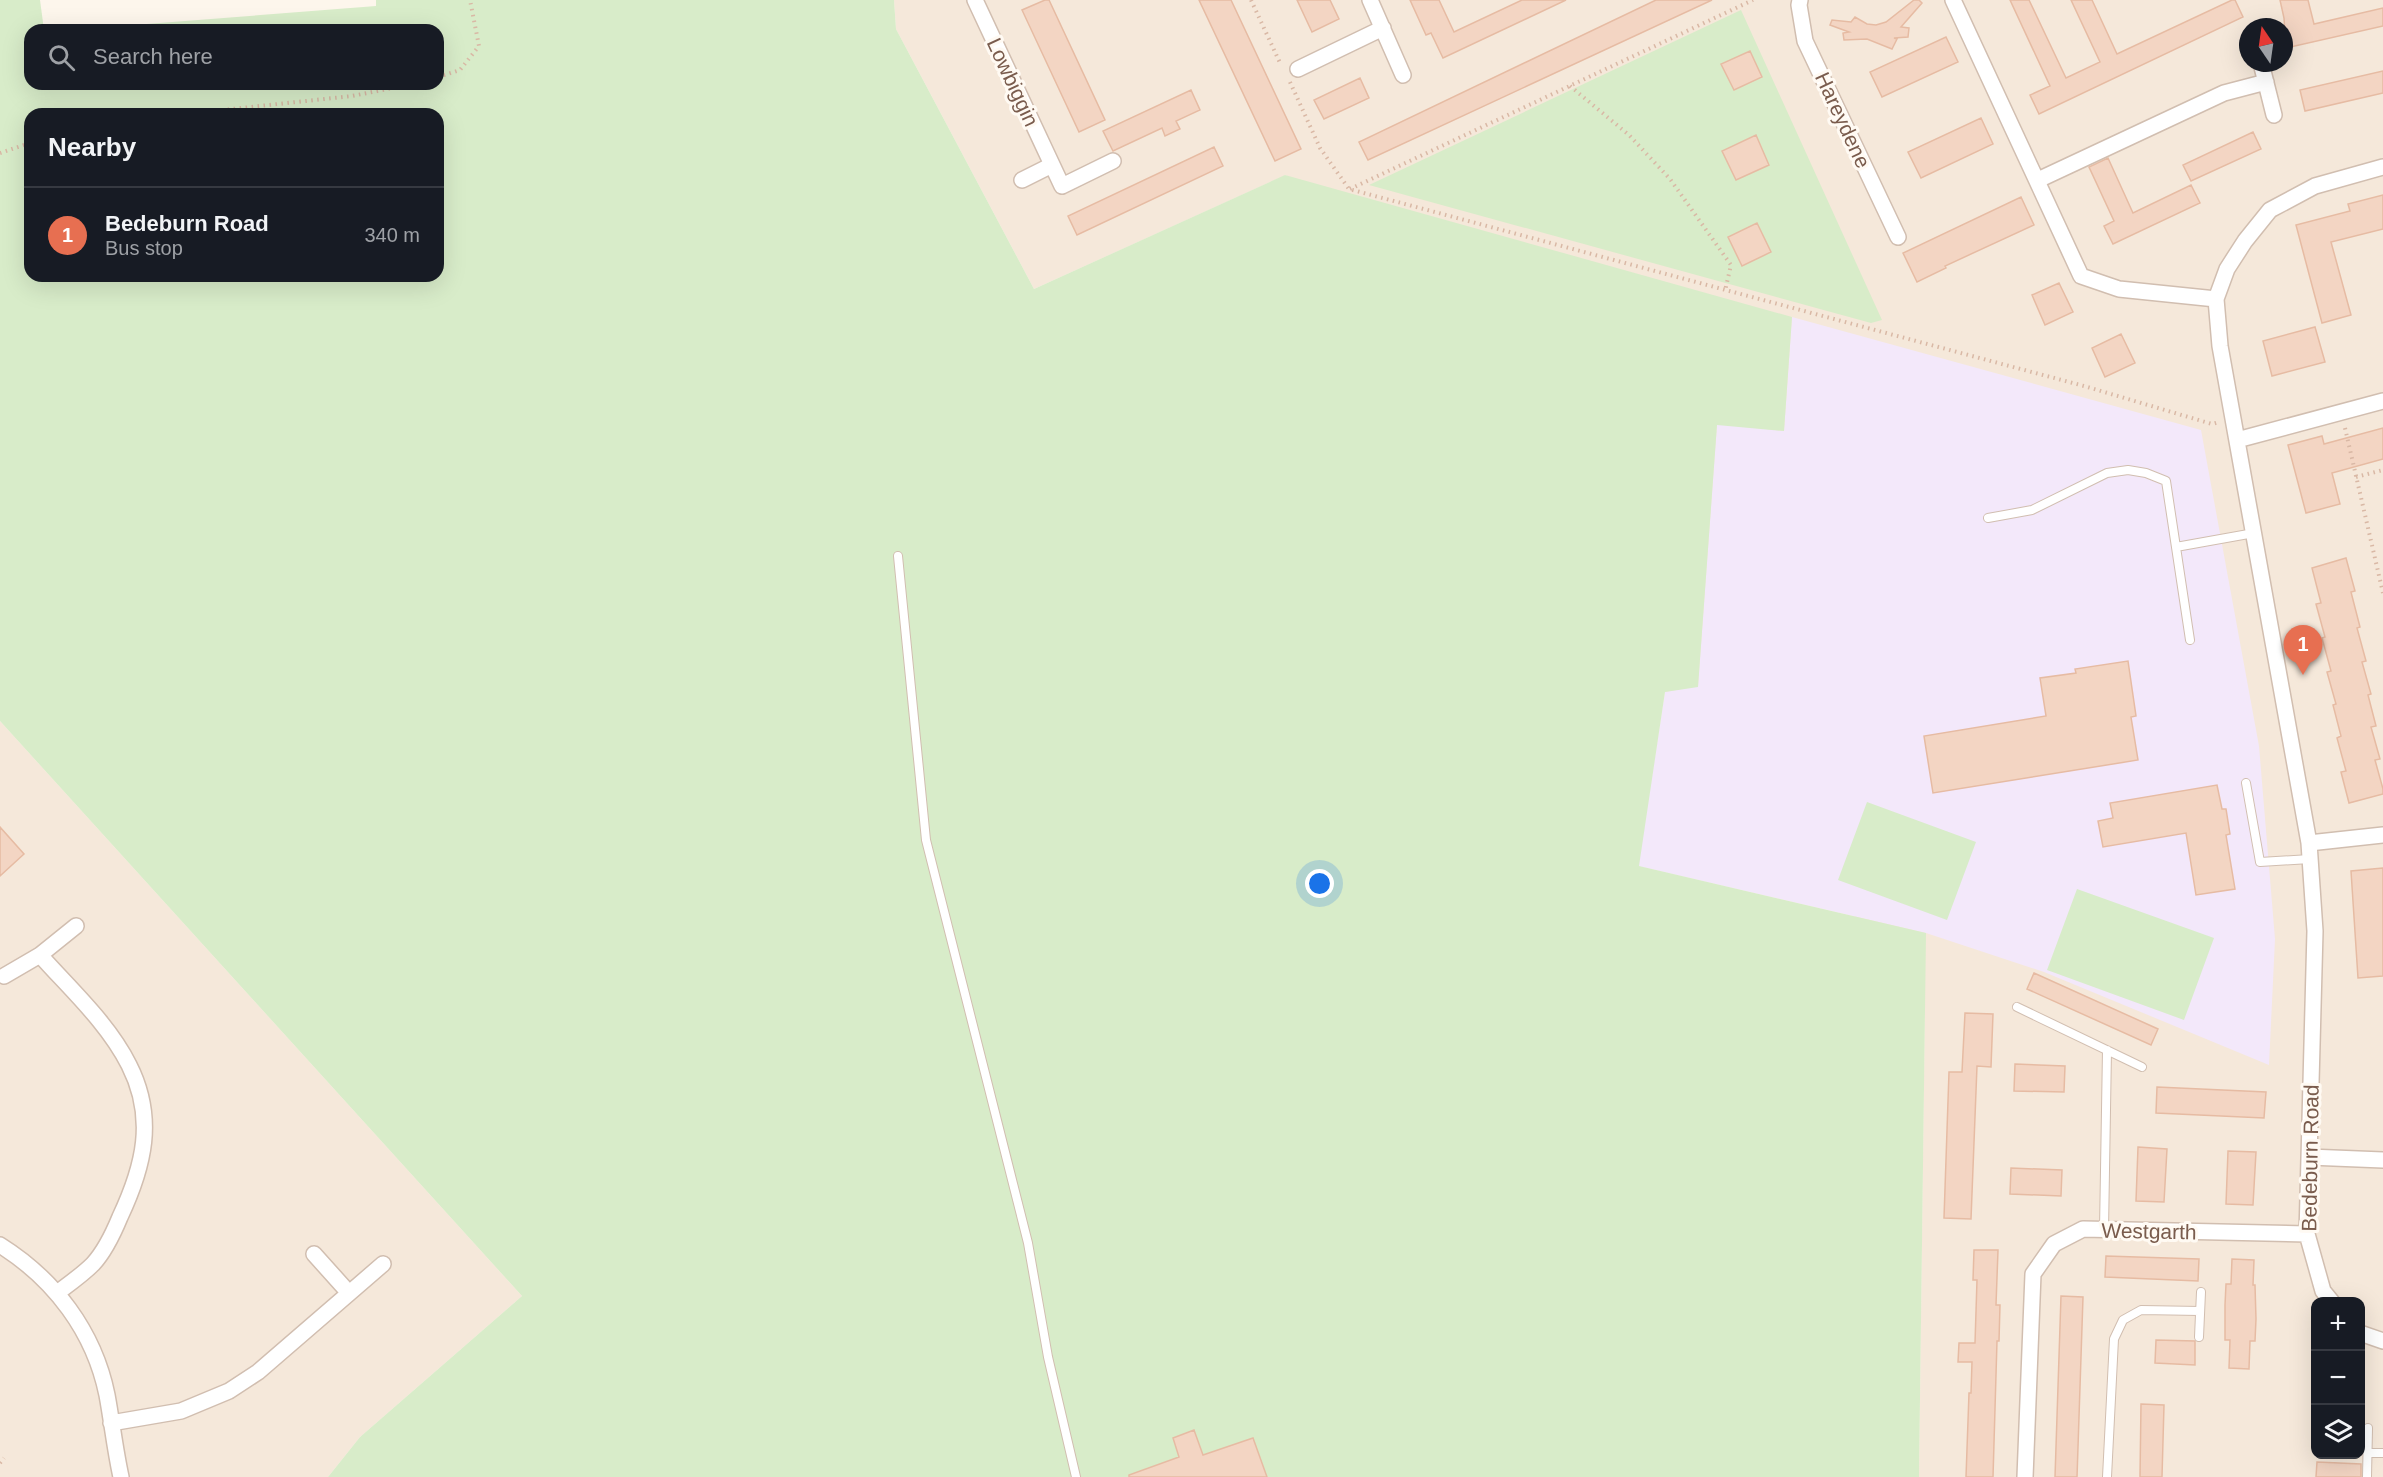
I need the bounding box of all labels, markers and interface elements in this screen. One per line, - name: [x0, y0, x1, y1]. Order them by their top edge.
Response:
- north arrow: [2239, 18, 2293, 72]
- search box: [24, 24, 444, 90]
- street label: Lowbiggin: [983, 34, 1043, 130]
- icon: search: [45, 41, 78, 74]
- text: Search here: [93, 44, 213, 69]
- street label: Hareydene: [1811, 69, 1875, 171]
- text: Nearby: [48, 132, 136, 162]
- text: Bedeburn Road: [105, 211, 269, 236]
- text: 1: [62, 224, 73, 246]
- text: 340 m: [364, 224, 420, 246]
- text: Bus stop: [105, 237, 183, 259]
- pin: 1: [2284, 626, 2322, 675]
- your location: [1305, 869, 1334, 898]
- street label: Bedeburn Road: [2297, 1084, 2323, 1232]
- street label: Westgarth: [2101, 1219, 2197, 1243]
- map controls: [2311, 1297, 2365, 1459]
- button: +: [2311, 1297, 2365, 1351]
- button: −: [2311, 1351, 2365, 1405]
- button: layers: [2311, 1405, 2365, 1459]

